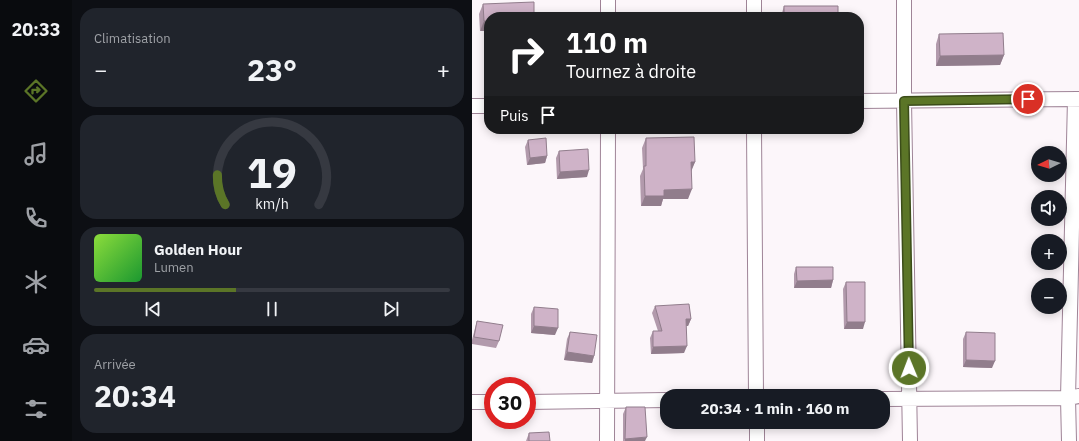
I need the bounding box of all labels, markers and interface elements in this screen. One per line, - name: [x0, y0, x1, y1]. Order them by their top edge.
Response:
- text: 20:33: [11, 18, 61, 41]
- text: 110 m: [566, 24, 648, 61]
- icon: right: [500, 28, 552, 80]
- text: Climatisation: [94, 30, 171, 47]
- text: 23°: [247, 50, 297, 89]
- text: −: [94, 55, 107, 84]
- text: +: [437, 55, 450, 84]
- text: Tournez à droite: [566, 60, 696, 83]
- icon: directions: [22, 77, 50, 105]
- pin: [1011, 82, 1045, 116]
- icon: arrive: [1017, 88, 1039, 110]
- icon: arrive: [537, 104, 559, 126]
- text: Puis: [500, 106, 529, 125]
- icon: music: [22, 140, 50, 168]
- text: 19: [247, 145, 297, 199]
- north arrow: [1031, 146, 1067, 182]
- map controls: [1031, 146, 1067, 314]
- button: sound: [1031, 190, 1067, 226]
- text: km/h: [255, 194, 289, 213]
- icon: phone: [22, 204, 50, 232]
- button: +: [1031, 234, 1067, 270]
- text: Golden Hour: [154, 240, 242, 259]
- text: Lumen: [154, 259, 194, 276]
- icon: climate: [22, 268, 50, 296]
- button: −: [1031, 278, 1067, 314]
- icon: previous: [142, 298, 164, 320]
- icon: pause: [261, 298, 283, 320]
- icon: next: [380, 298, 402, 320]
- icon: car: [22, 331, 50, 359]
- position arrow: [888, 347, 930, 389]
- text: Arrivée: [94, 356, 136, 373]
- text: 20:34: [94, 376, 176, 415]
- speed limit sign: 30: [484, 377, 536, 429]
- icon: filters: [22, 395, 50, 423]
- text: 20:34 · 1 min · 160 m: [701, 399, 849, 418]

